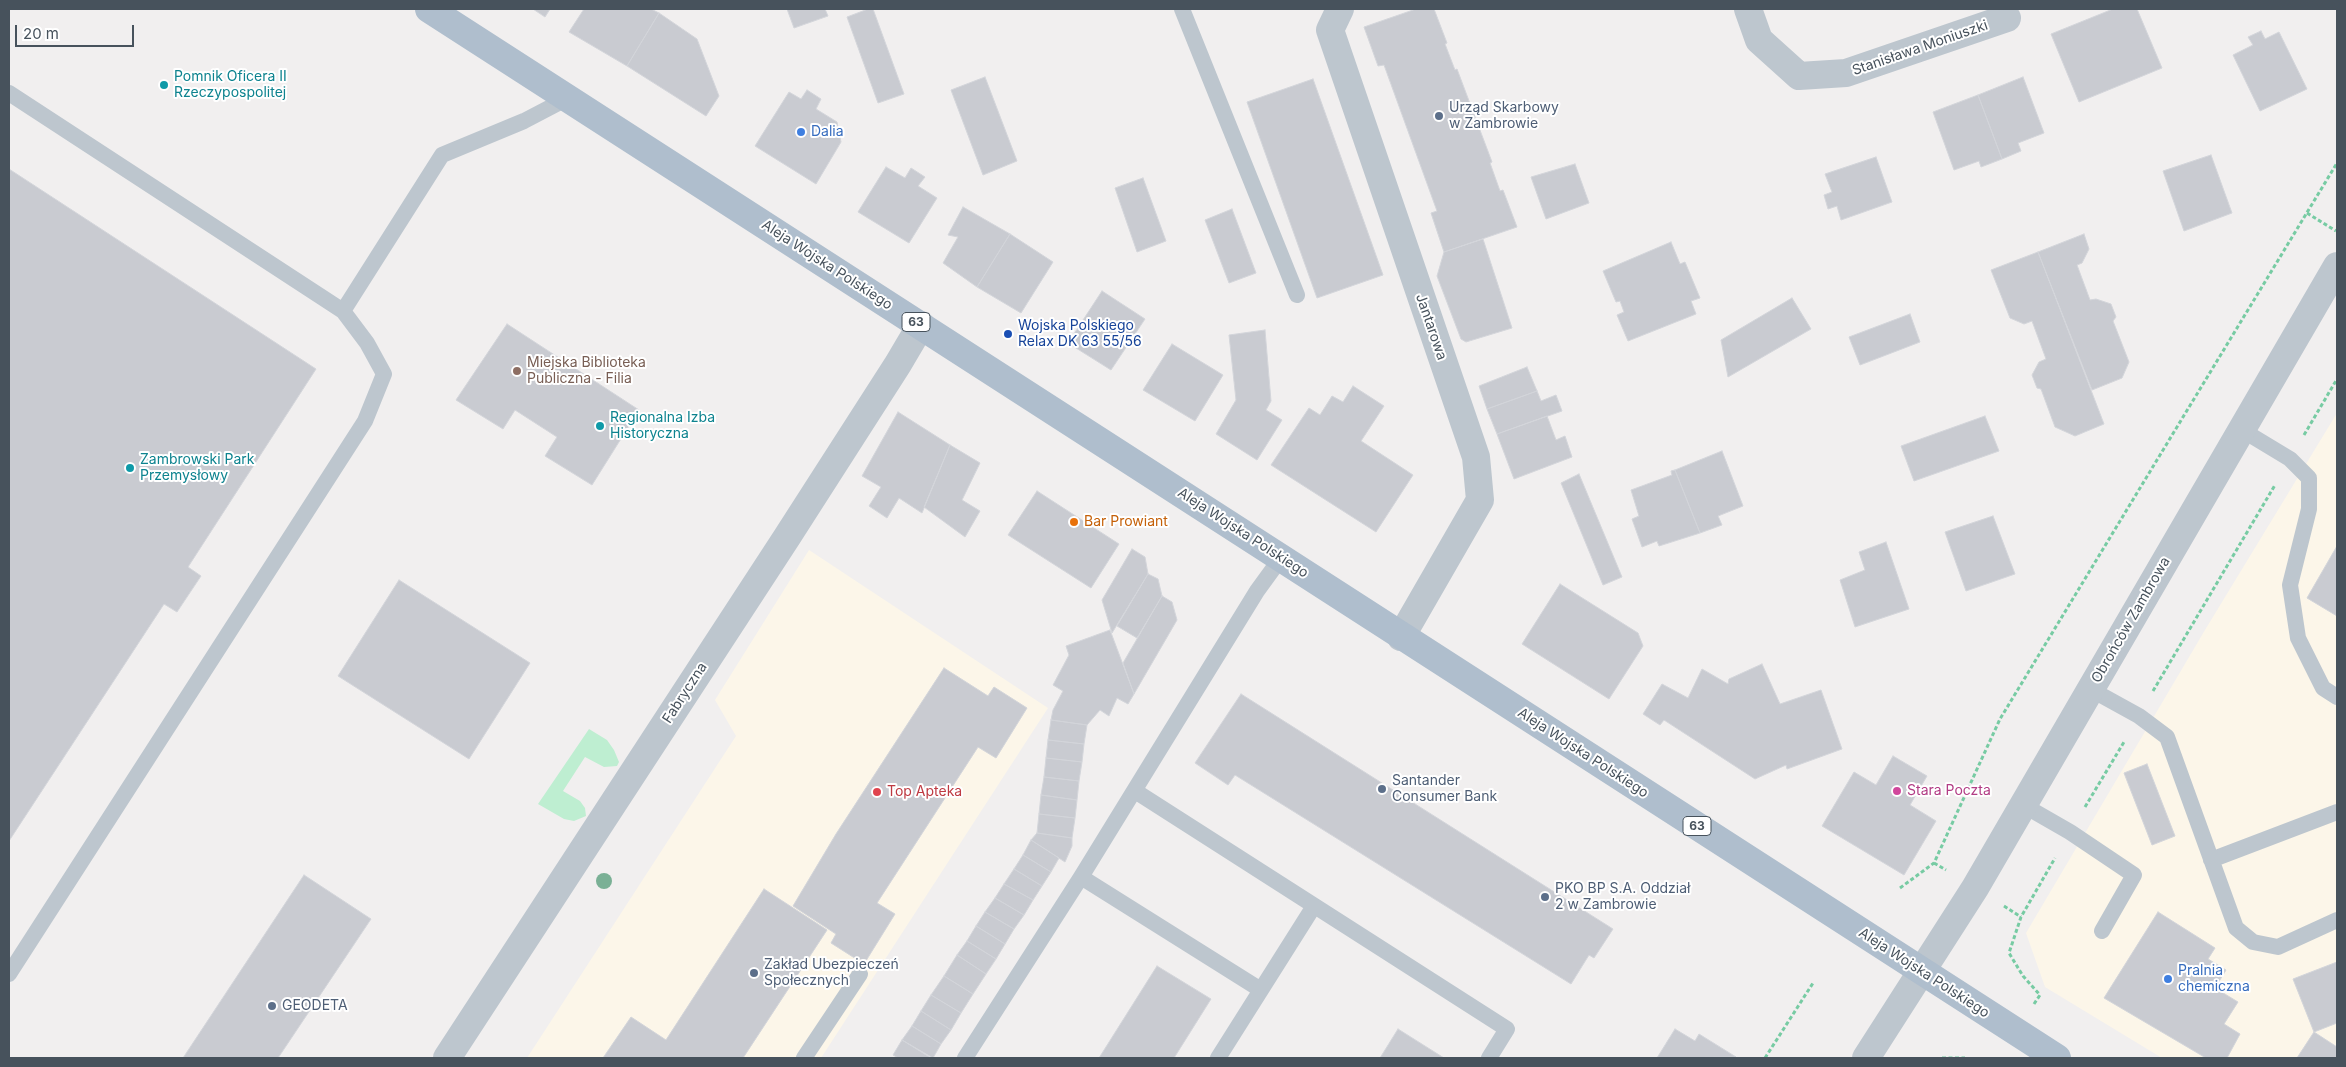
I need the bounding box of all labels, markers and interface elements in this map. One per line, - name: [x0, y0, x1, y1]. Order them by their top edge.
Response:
- scale bar: [18, 15, 136, 47]
- street label: Stanisława Moniuszki: [1850, 17, 1990, 79]
- text: 20 m: [23, 24, 59, 43]
- place label: Pomnik Oficera II Rzeczypospolitej: [174, 69, 287, 102]
- marker: Pomnik Oficera II Rzeczypospolitej: [158, 79, 170, 91]
- place label: Urząd Skarbowy w Zambrowie: [1449, 100, 1559, 132]
- marker: Urząd Skarbowy w Zambrowie: [1433, 110, 1445, 122]
- place label: Dalia: [811, 124, 844, 140]
- marker: Dalia: [795, 126, 807, 138]
- street label: Aleja Wojska Polskiego: [759, 216, 895, 314]
- street label: Jantarowa: [1412, 292, 1450, 362]
- road number: 63: [902, 313, 930, 332]
- place label: Wojska Polskiego Relax DK 63 55/56: [1018, 318, 1142, 351]
- marker: Wojska Polskiego Relax DK 63 55/56: [1002, 328, 1014, 340]
- place label: Miejska Biblioteka Publiczna - Filia: [527, 355, 646, 388]
- marker: Miejska Biblioteka Publiczna - Filia: [511, 365, 523, 377]
- place label: Regionalna Izba Historyczna: [610, 410, 715, 442]
- marker: Regionalna Izba Historyczna: [594, 420, 606, 432]
- place label: Zambrowski Park Przemysłowy: [140, 452, 255, 484]
- marker: Zambrowski Park Przemysłowy: [124, 462, 136, 474]
- street label: Aleja Wojska Polskiego: [1175, 484, 1311, 582]
- place label: Bar Prowiant: [1084, 514, 1168, 530]
- marker: Bar Prowiant: [1068, 516, 1080, 528]
- street label: Obrońców Zambrowa: [2088, 554, 2174, 686]
- street label: Fabryczna: [659, 659, 711, 727]
- street label: Aleja Wojska Polskiego: [1515, 704, 1651, 802]
- place label: Santander Consumer Bank: [1392, 773, 1497, 806]
- marker: Santander Consumer Bank: [1376, 783, 1388, 795]
- place label: Stara Poczta: [1907, 783, 1991, 799]
- place label: Top Apteka: [887, 784, 962, 800]
- marker: Stara Poczta: [1891, 785, 1903, 797]
- marker: Top Apteka: [871, 786, 883, 798]
- road number: 63: [1683, 816, 1711, 836]
- place label: PKO BP S.A. Oddział 2 w Zambrowie: [1555, 881, 1690, 914]
- marker: PKO BP S.A. Oddział 2 w Zambrowie: [1539, 891, 1551, 903]
- street label: Aleja Wojska Polskiego: [1856, 924, 1992, 1022]
- place label: Zakład Ubezpieczeń Społecznych: [764, 957, 899, 990]
- place label: Pralnia chemiczna: [2178, 963, 2250, 996]
- marker: Zakład Ubezpieczeń Społecznych: [748, 967, 760, 979]
- marker: Pralnia chemiczna: [2162, 973, 2174, 985]
- place label: GEODETA: [282, 998, 348, 1014]
- marker: GEODETA: [266, 1000, 278, 1012]

